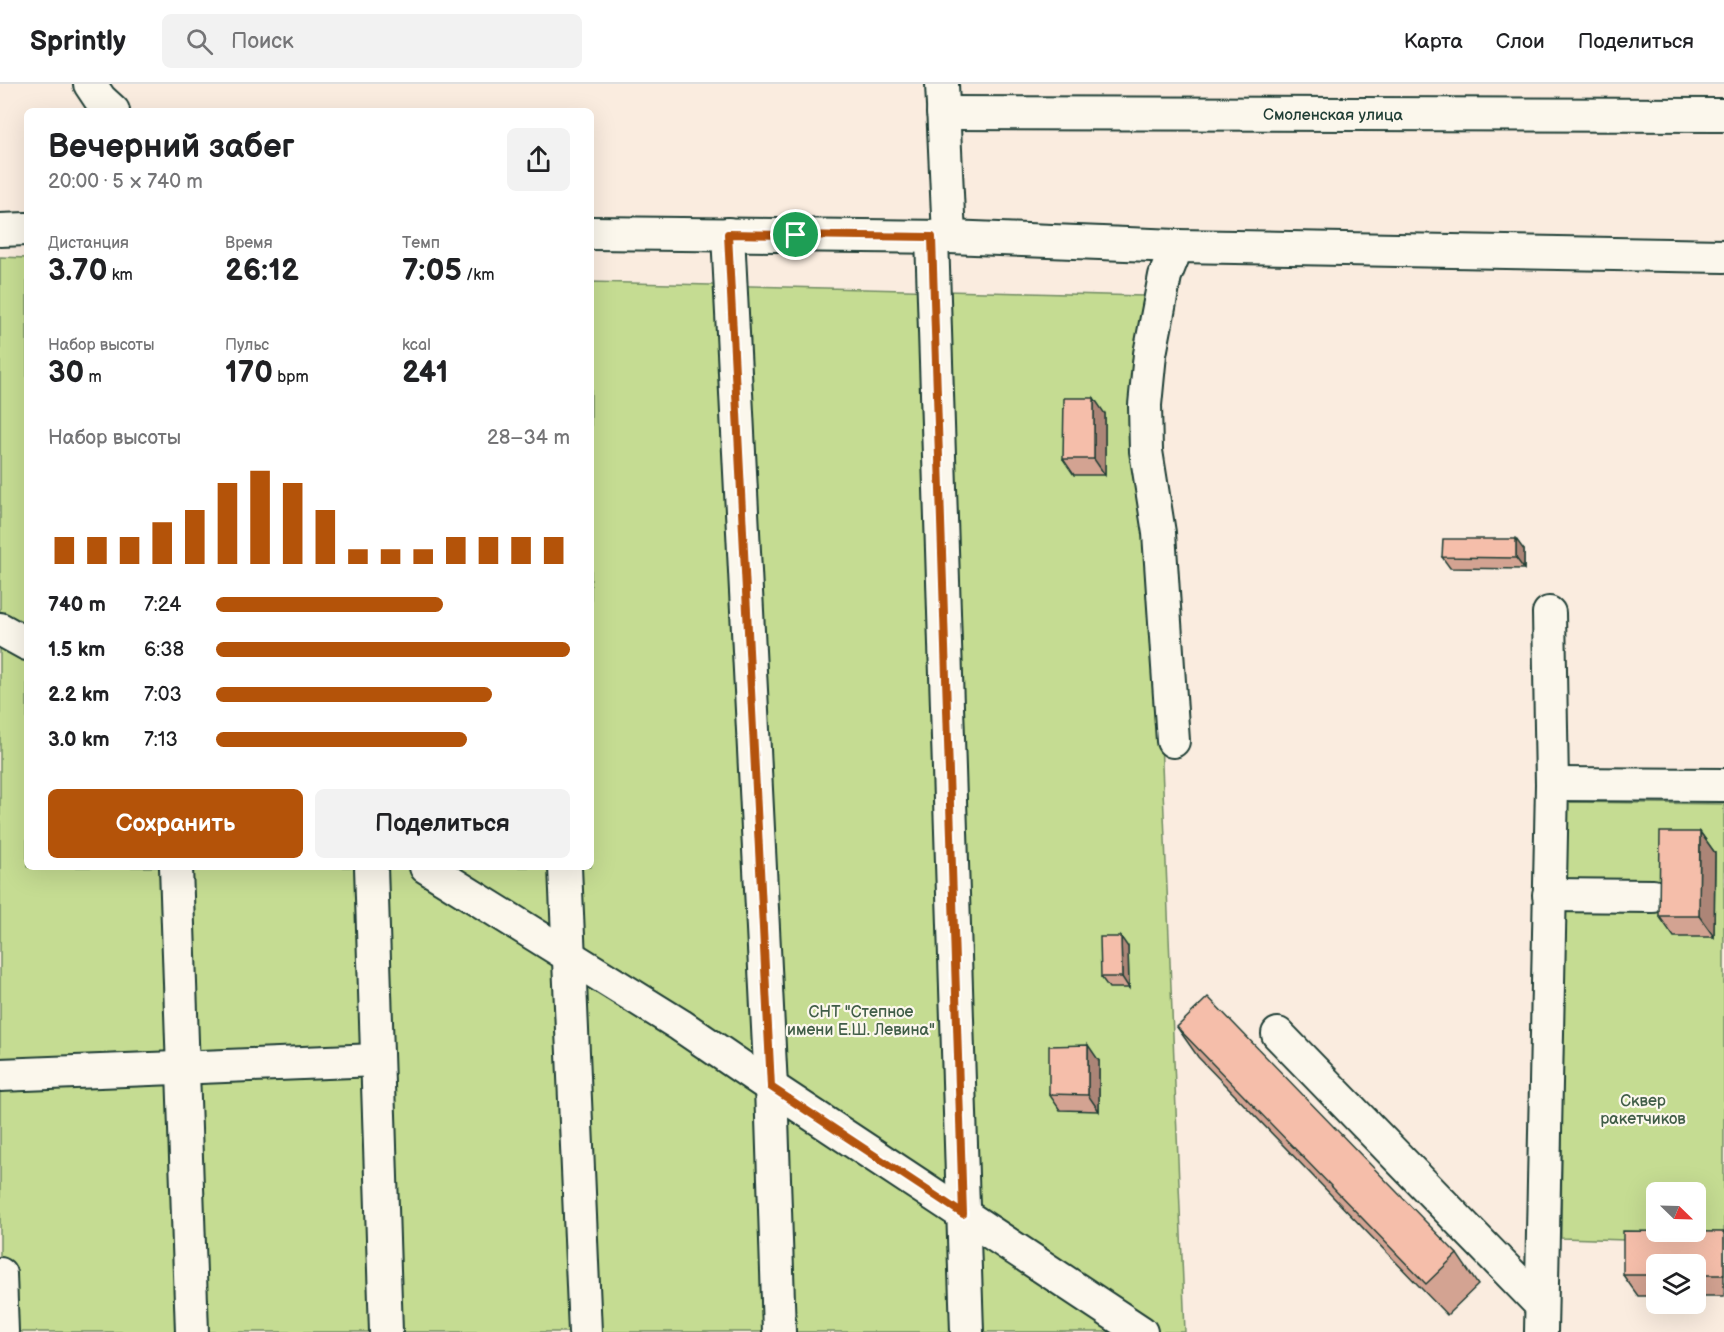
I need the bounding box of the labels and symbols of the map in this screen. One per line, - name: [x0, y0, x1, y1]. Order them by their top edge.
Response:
- street label: Смоленская улица: [1263, 106, 1403, 125]
- pin: [770, 209, 821, 260]
- park label: СНТ "Степное имени Е.Ш. Левина": [787, 1003, 935, 1040]
- park label: Сквер ракетчиков: [1600, 1092, 1686, 1129]
- north arrow: [1646, 1182, 1706, 1242]

